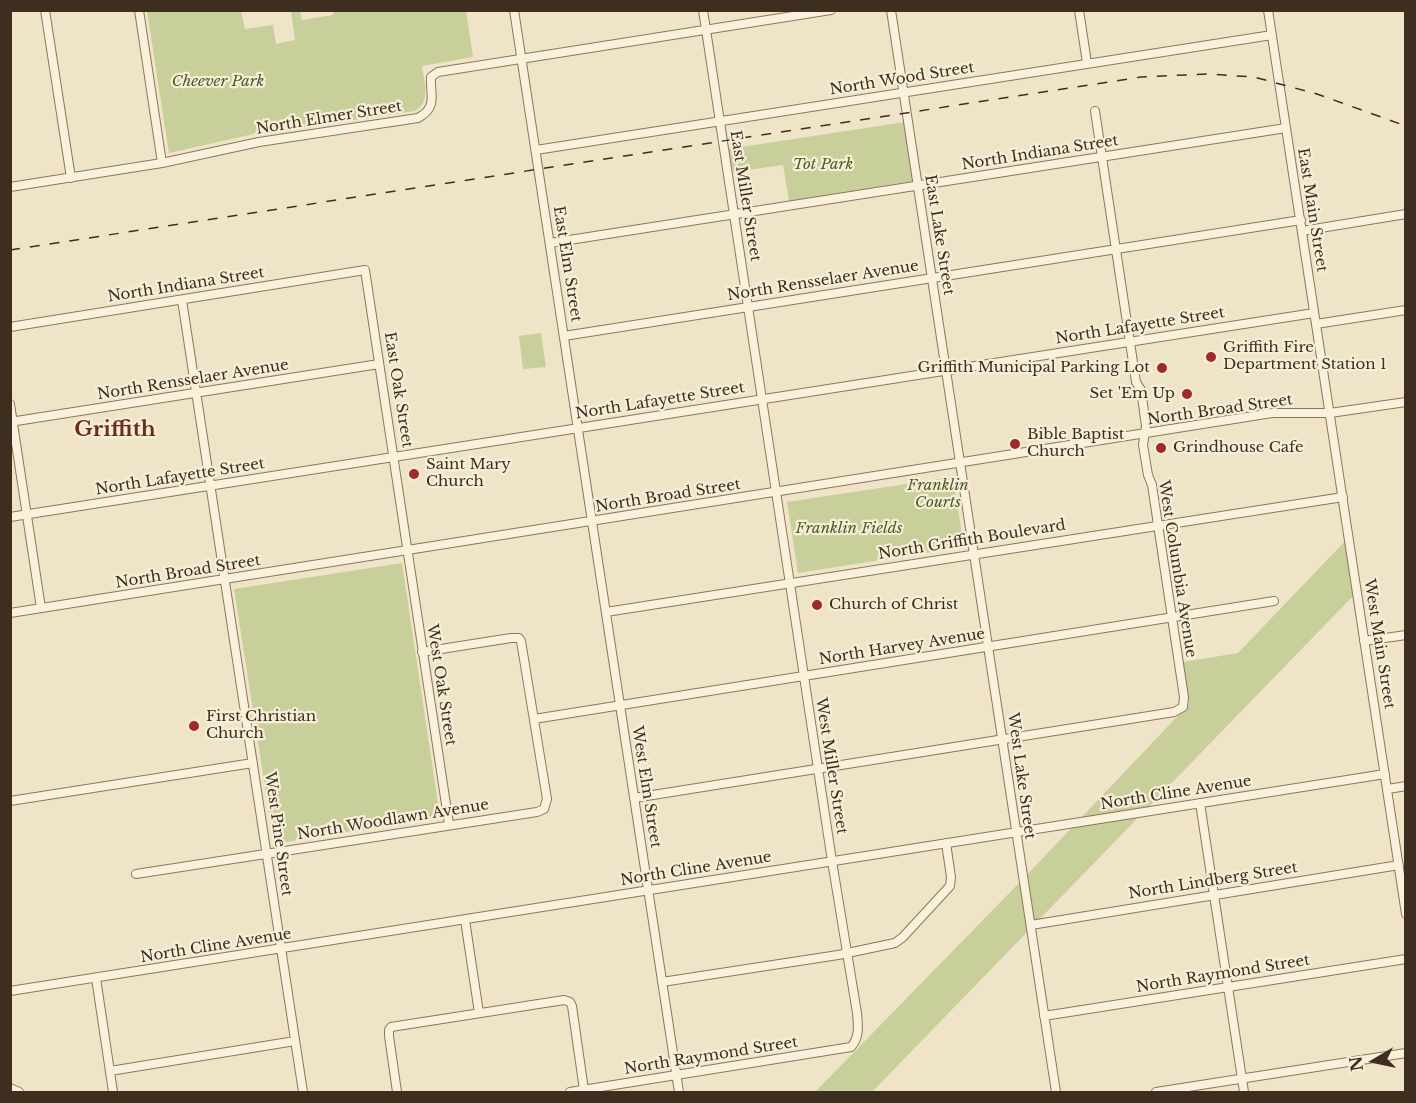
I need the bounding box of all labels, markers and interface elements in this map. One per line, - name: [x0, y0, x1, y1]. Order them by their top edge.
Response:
- street label: North Wood Street: [829, 59, 975, 99]
- park label: Cheever Park: [172, 73, 264, 91]
- street label: North Elmer Street: [255, 98, 403, 138]
- street label: East Miller Street: [726, 129, 764, 263]
- street label: North Indiana Street: [960, 132, 1120, 174]
- street label: East Main Street: [1293, 147, 1331, 273]
- park label: Tot Park: [793, 156, 853, 174]
- street label: East Lake Street: [921, 173, 957, 297]
- street label: East Elm Street: [549, 205, 585, 323]
- street label: North Rensselaer Avenue: [726, 257, 920, 305]
- street label: North Indiana Street: [106, 264, 266, 306]
- street label: North Lafayette Street: [1054, 304, 1226, 348]
- street label: East Oak Street: [380, 331, 416, 449]
- place label: Griffith Fire Department Station 1: [1223, 339, 1387, 374]
- marker: Griffith Fire Department Station 1: [1204, 350, 1218, 364]
- street label: North Rensselaer Avenue: [96, 356, 290, 404]
- place label: Griffith Municipal Parking Lot: [917, 359, 1150, 377]
- marker: Griffith Municipal Parking Lot: [1155, 361, 1169, 375]
- street label: North Lafayette Street: [574, 379, 746, 423]
- place label: Set 'Em Up: [1090, 385, 1175, 403]
- marker: Set 'Em Up: [1180, 387, 1194, 401]
- street label: North Broad Street: [1146, 391, 1294, 429]
- district label: Griffith: [74, 417, 156, 443]
- place label: Bible Baptist Church: [1027, 426, 1124, 461]
- marker: Bible Baptist Church: [1008, 437, 1022, 451]
- place label: Grindhouse Cafe: [1173, 439, 1304, 457]
- marker: Grindhouse Cafe: [1154, 441, 1168, 455]
- street label: North Lafayette Street: [94, 455, 266, 499]
- place label: Saint Mary Church: [426, 456, 511, 491]
- marker: Saint Mary Church: [407, 467, 421, 481]
- street label: North Broad Street: [594, 476, 742, 516]
- park label: Franklin Courts: [907, 477, 969, 512]
- street label: West Columbia Avenue: [1154, 479, 1200, 659]
- street label: North Griffith Boulevard: [877, 516, 1067, 564]
- park label: Franklin Fields: [796, 520, 902, 538]
- street label: North Broad Street: [114, 552, 262, 592]
- street label: West Main Street: [1360, 578, 1398, 710]
- place label: Church of Christ: [829, 596, 958, 614]
- marker: Church of Christ: [810, 598, 824, 612]
- street label: West Oak Street: [422, 623, 460, 747]
- street label: North Harvey Avenue: [818, 625, 986, 669]
- street label: West Miller Street: [811, 696, 851, 836]
- place label: First Christian Church: [206, 708, 316, 743]
- street label: West Lake Street: [1003, 711, 1039, 841]
- marker: First Christian Church: [187, 719, 201, 733]
- street label: West Elm Street: [627, 725, 665, 849]
- street label: West Pine Street: [260, 771, 296, 897]
- street label: North Cline Avenue: [1099, 772, 1253, 814]
- street label: North Woodlawn Avenue: [296, 796, 490, 844]
- street label: North Cline Avenue: [619, 848, 773, 890]
- street label: North Lindberg Street: [1127, 859, 1299, 903]
- street label: North Cline Avenue: [139, 925, 293, 967]
- street label: North Raymond Street: [1135, 951, 1311, 997]
- north arrow: [1344, 1031, 1404, 1091]
- street label: North Raymond Street: [623, 1033, 799, 1079]
- text: N: [1345, 1055, 1367, 1073]

